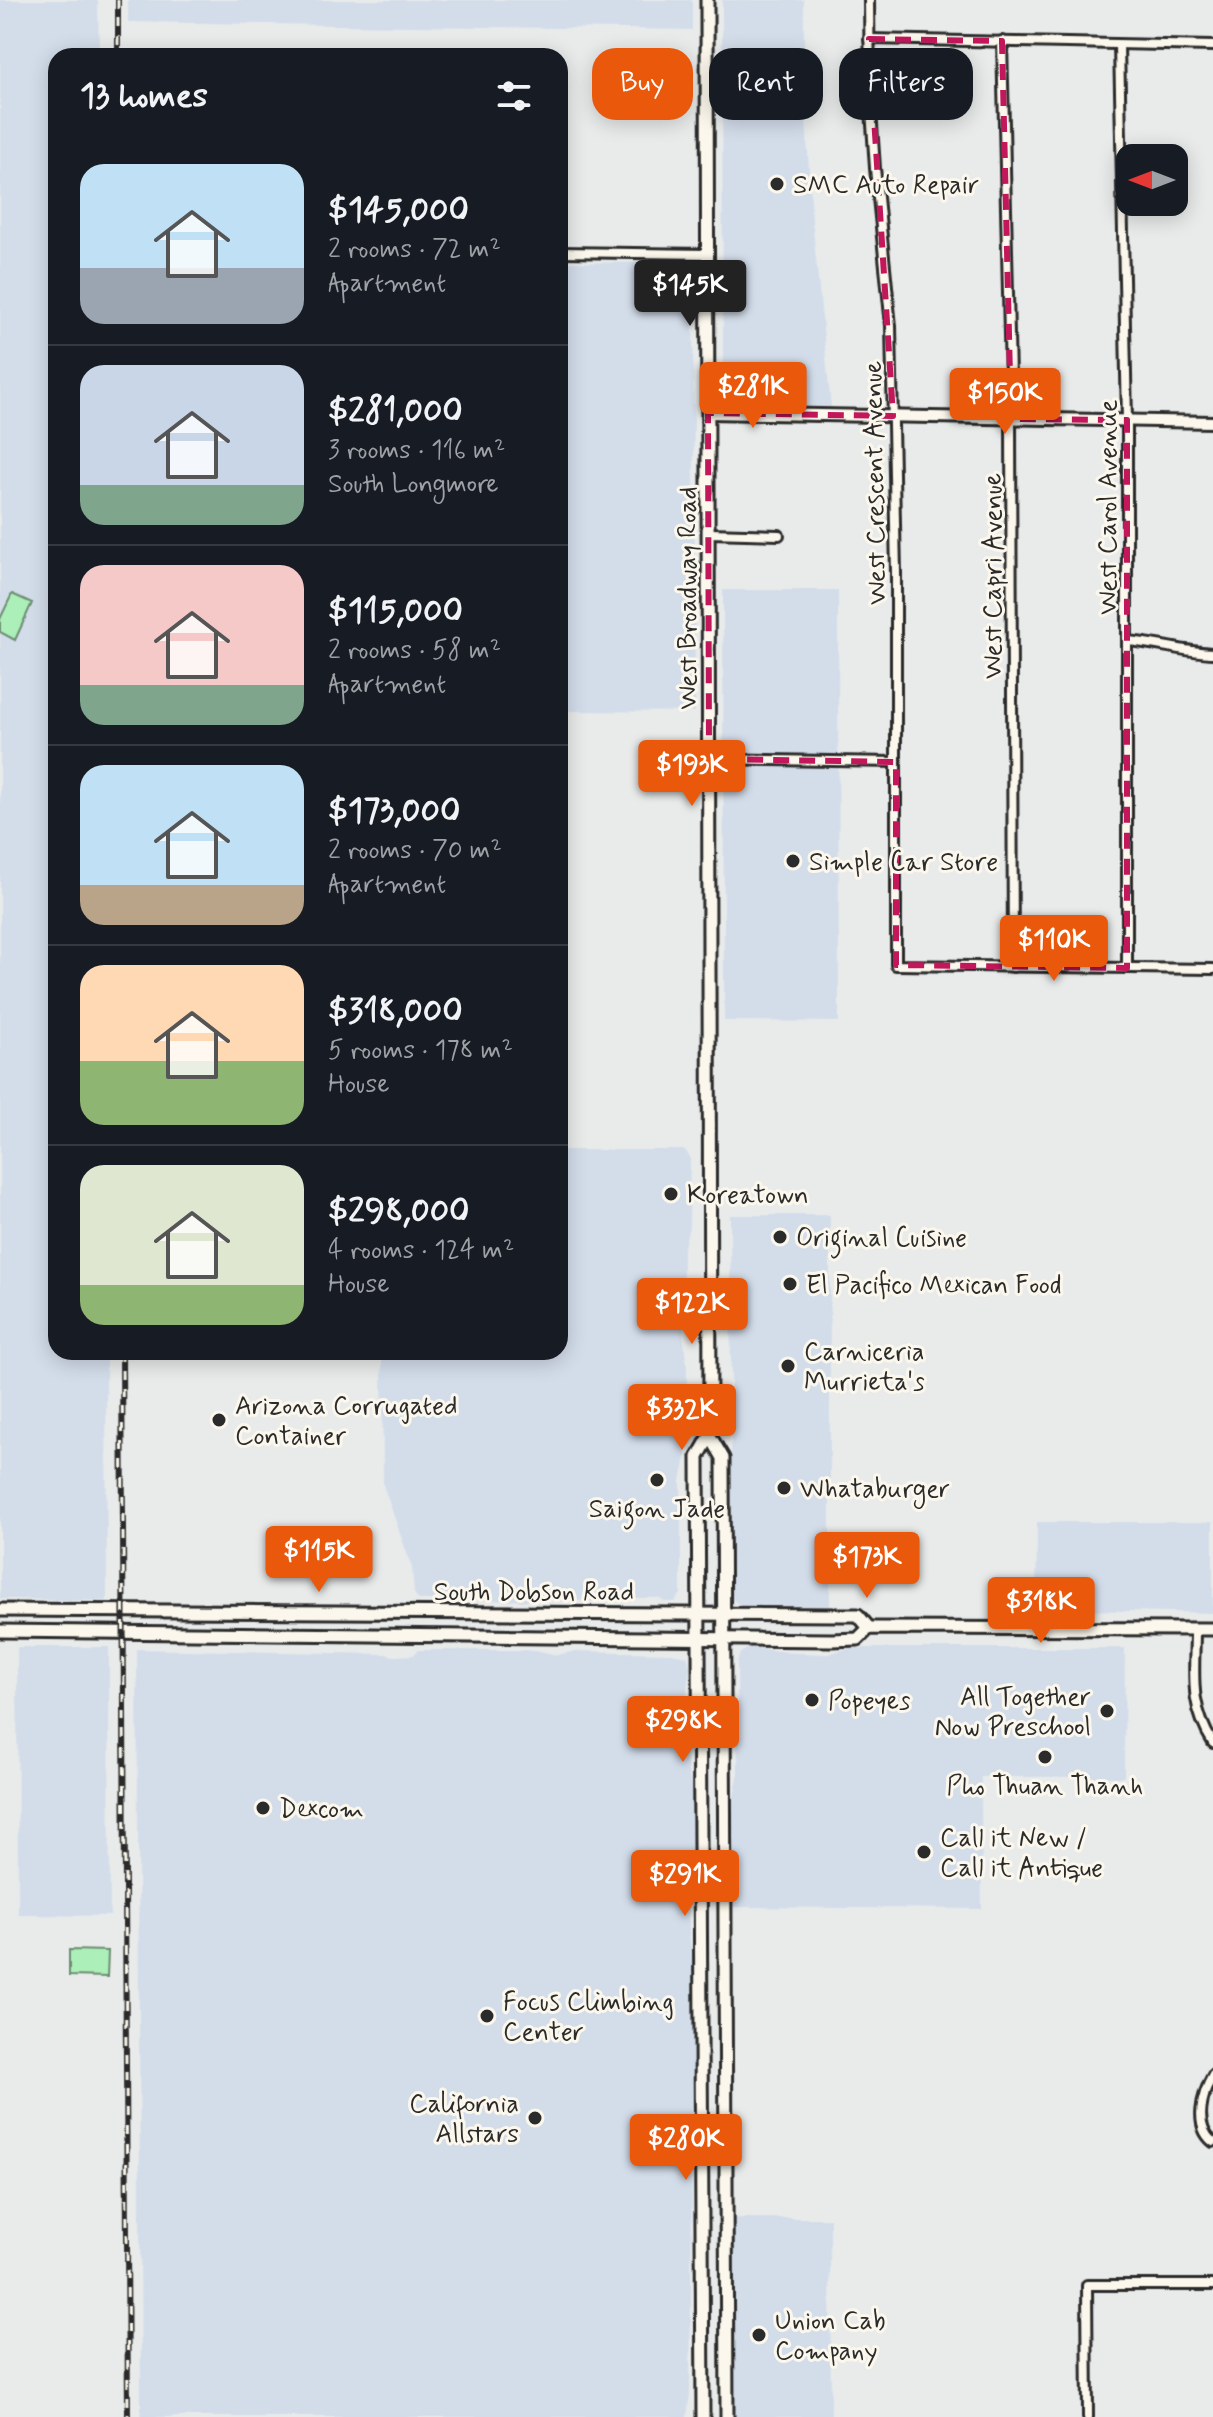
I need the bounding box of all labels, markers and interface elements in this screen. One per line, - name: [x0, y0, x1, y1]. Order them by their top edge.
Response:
- chip: Buy: [592, 48, 693, 120]
- chip: Rent: [709, 48, 823, 120]
- chip: Filters: [839, 48, 973, 120]
- text: 13 homes: [80, 74, 208, 119]
- icon: filters: [492, 74, 536, 118]
- north arrow: [1116, 144, 1188, 216]
- map controls: [1116, 144, 1188, 216]
- place label: SMC Auto Repair: [793, 169, 979, 203]
- marker: SMC Auto Repair: [768, 175, 786, 193]
- text: $145,000: [328, 188, 469, 233]
- icon: home: [144, 196, 240, 292]
- text: 2 rooms · 72 m²: [328, 233, 501, 267]
- pin: $145K: [634, 260, 746, 328]
- text: Apartment: [328, 267, 446, 301]
- text: $145K: [652, 269, 728, 303]
- street label: West Crescent Avenue: [857, 361, 895, 605]
- pin: $281K: [697, 362, 809, 430]
- pin: $150K: [949, 368, 1061, 436]
- text: $281K: [718, 371, 788, 405]
- text: $150K: [968, 377, 1042, 411]
- text: $281,000: [328, 389, 463, 434]
- icon: home: [144, 397, 240, 493]
- street label: West Carol Avenue: [1092, 399, 1126, 615]
- text: 3 rooms · 116 m²: [328, 434, 505, 468]
- text: South Longmore: [328, 468, 499, 502]
- street label: West Capri Avenue: [977, 473, 1011, 679]
- street label: West Broadway Road: [672, 486, 706, 710]
- text: $115,000: [328, 589, 463, 634]
- icon: home: [144, 597, 240, 693]
- text: 2 rooms · 58 m²: [328, 634, 501, 668]
- text: Apartment: [328, 668, 446, 702]
- pin: $193K: [636, 740, 748, 808]
- text: $193K: [656, 749, 728, 783]
- text: $173,000: [328, 789, 460, 834]
- icon: home: [144, 797, 240, 893]
- text: 2 rooms · 70 m²: [328, 834, 502, 868]
- place label: Simple Car Store: [809, 846, 998, 880]
- marker: Simple Car Store: [784, 852, 802, 870]
- text: Apartment: [328, 868, 446, 902]
- pin: $110K: [998, 915, 1110, 983]
- text: $110K: [1018, 924, 1090, 958]
- text: $318,000: [328, 989, 463, 1034]
- icon: home: [144, 997, 240, 1093]
- text: 5 rooms · 178 m²: [328, 1034, 513, 1068]
- text: House: [328, 1068, 389, 1102]
- place label: Koreatown: [687, 1179, 809, 1213]
- marker: Koreatown: [662, 1185, 680, 1203]
- text: $298,000: [328, 1189, 470, 1234]
- icon: home: [144, 1197, 240, 1293]
- place label: Original Cuisine: [796, 1222, 967, 1259]
- marker: Original Cuisine: [771, 1228, 789, 1246]
- text: 4 rooms · 124 m²: [328, 1234, 514, 1268]
- text: House: [328, 1268, 389, 1302]
- place label: El Pacifico Mexican Food: [806, 1269, 1062, 1303]
- marker: El Pacifico Mexican Food: [781, 1275, 799, 1293]
- pin: $122K: [636, 1278, 748, 1346]
- text: $122K: [655, 1287, 729, 1321]
- place label: Carniceria Murrieta's: [804, 1336, 925, 1400]
- marker: Carniceria Murrieta's: [779, 1357, 797, 1375]
- pin: $332K: [626, 1384, 738, 1452]
- place label: Arizona Corrugated Container: [235, 1390, 457, 1454]
- text: $332K: [646, 1393, 718, 1427]
- marker: Arizona Corrugated Container: [210, 1411, 228, 1429]
- marker: Saigon Jade: [648, 1471, 666, 1489]
- place label: Whataburger: [800, 1473, 950, 1509]
- marker: Whataburger: [775, 1479, 793, 1497]
- place label: Saigon Jade: [589, 1493, 725, 1530]
- pin: $115K: [263, 1526, 375, 1594]
- pin: $173K: [811, 1532, 923, 1600]
- text: $115K: [284, 1535, 354, 1569]
- text: $173K: [833, 1541, 901, 1575]
- street label: South Dobson Road: [434, 1576, 634, 1610]
- pin: $318K: [985, 1577, 1097, 1645]
- text: $318K: [1006, 1586, 1076, 1620]
- place label: All Together Now Preschool: [935, 1681, 1091, 1745]
- place label: Popeyes: [828, 1685, 910, 1719]
- marker: Popeyes: [803, 1691, 821, 1709]
- pin: $298K: [627, 1696, 739, 1764]
- marker: All Together Now Preschool: [1098, 1702, 1116, 1720]
- text: $298K: [645, 1705, 721, 1739]
- marker: Pho Thuan Thanh: [1036, 1748, 1054, 1766]
- place label: Pho Thuan Thanh: [947, 1770, 1143, 1804]
- place label: Dexcom: [279, 1793, 364, 1827]
- marker: Dexcom: [254, 1799, 272, 1817]
- place label: Call it New / Call it Antique: [940, 1822, 1103, 1886]
- marker: Call it New / Call it Antique: [915, 1843, 933, 1861]
- pin: $291K: [629, 1850, 741, 1918]
- text: $291K: [649, 1859, 721, 1893]
- place label: Focus Climbing Center: [503, 1986, 674, 2050]
- marker: Focus Climbing Center: [478, 2007, 496, 2025]
- place label: California Allstars: [409, 2088, 519, 2152]
- marker: California Allstars: [526, 2109, 544, 2127]
- pin: $280K: [630, 2114, 742, 2182]
- text: $280K: [648, 2123, 724, 2157]
- place label: Union Cab Company: [775, 2305, 886, 2369]
- marker: Union Cab Company: [750, 2326, 768, 2344]

